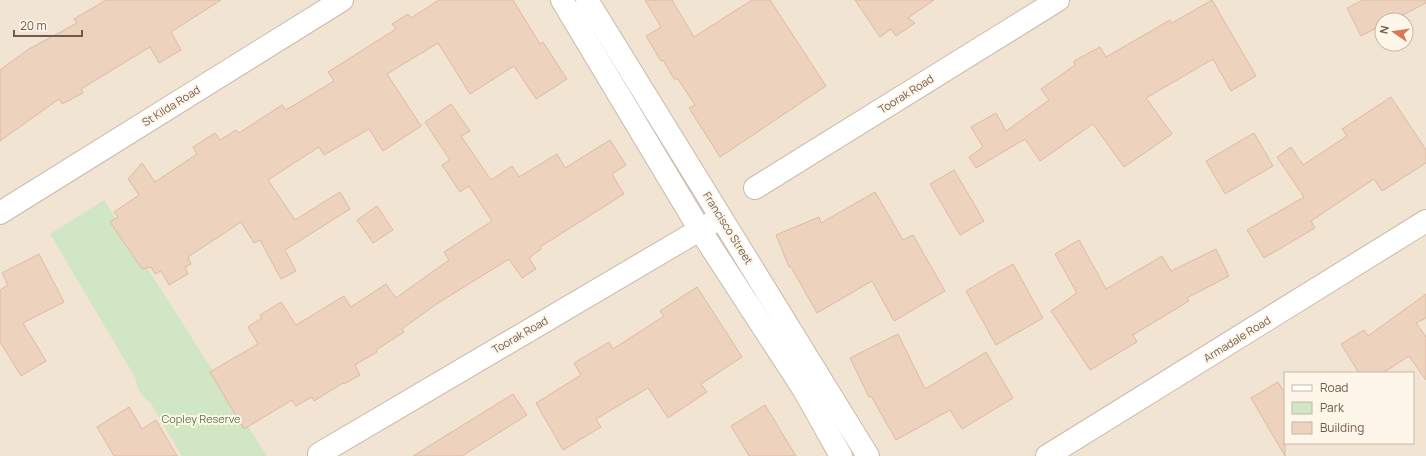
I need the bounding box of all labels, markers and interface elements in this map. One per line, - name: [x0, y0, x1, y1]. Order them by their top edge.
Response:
- scale bar: [14, 12, 82, 38]
- north arrow: [1374, 12, 1414, 52]
- text: 20 m: [20, 17, 47, 34]
- text: N: [1376, 24, 1392, 35]
- street label: Toorak Road: [875, 71, 936, 116]
- street label: St Kilda Road: [139, 82, 203, 129]
- street label: Francisco Street: [700, 189, 757, 267]
- street label: Armadale Road: [1200, 312, 1273, 365]
- street label: Toorak Road: [489, 313, 550, 357]
- legend: [1284, 372, 1414, 444]
- text: Road: [1320, 379, 1348, 396]
- text: Park: [1320, 399, 1345, 416]
- park label: Copley Reserve: [161, 411, 241, 426]
- text: Building: [1320, 419, 1364, 436]

